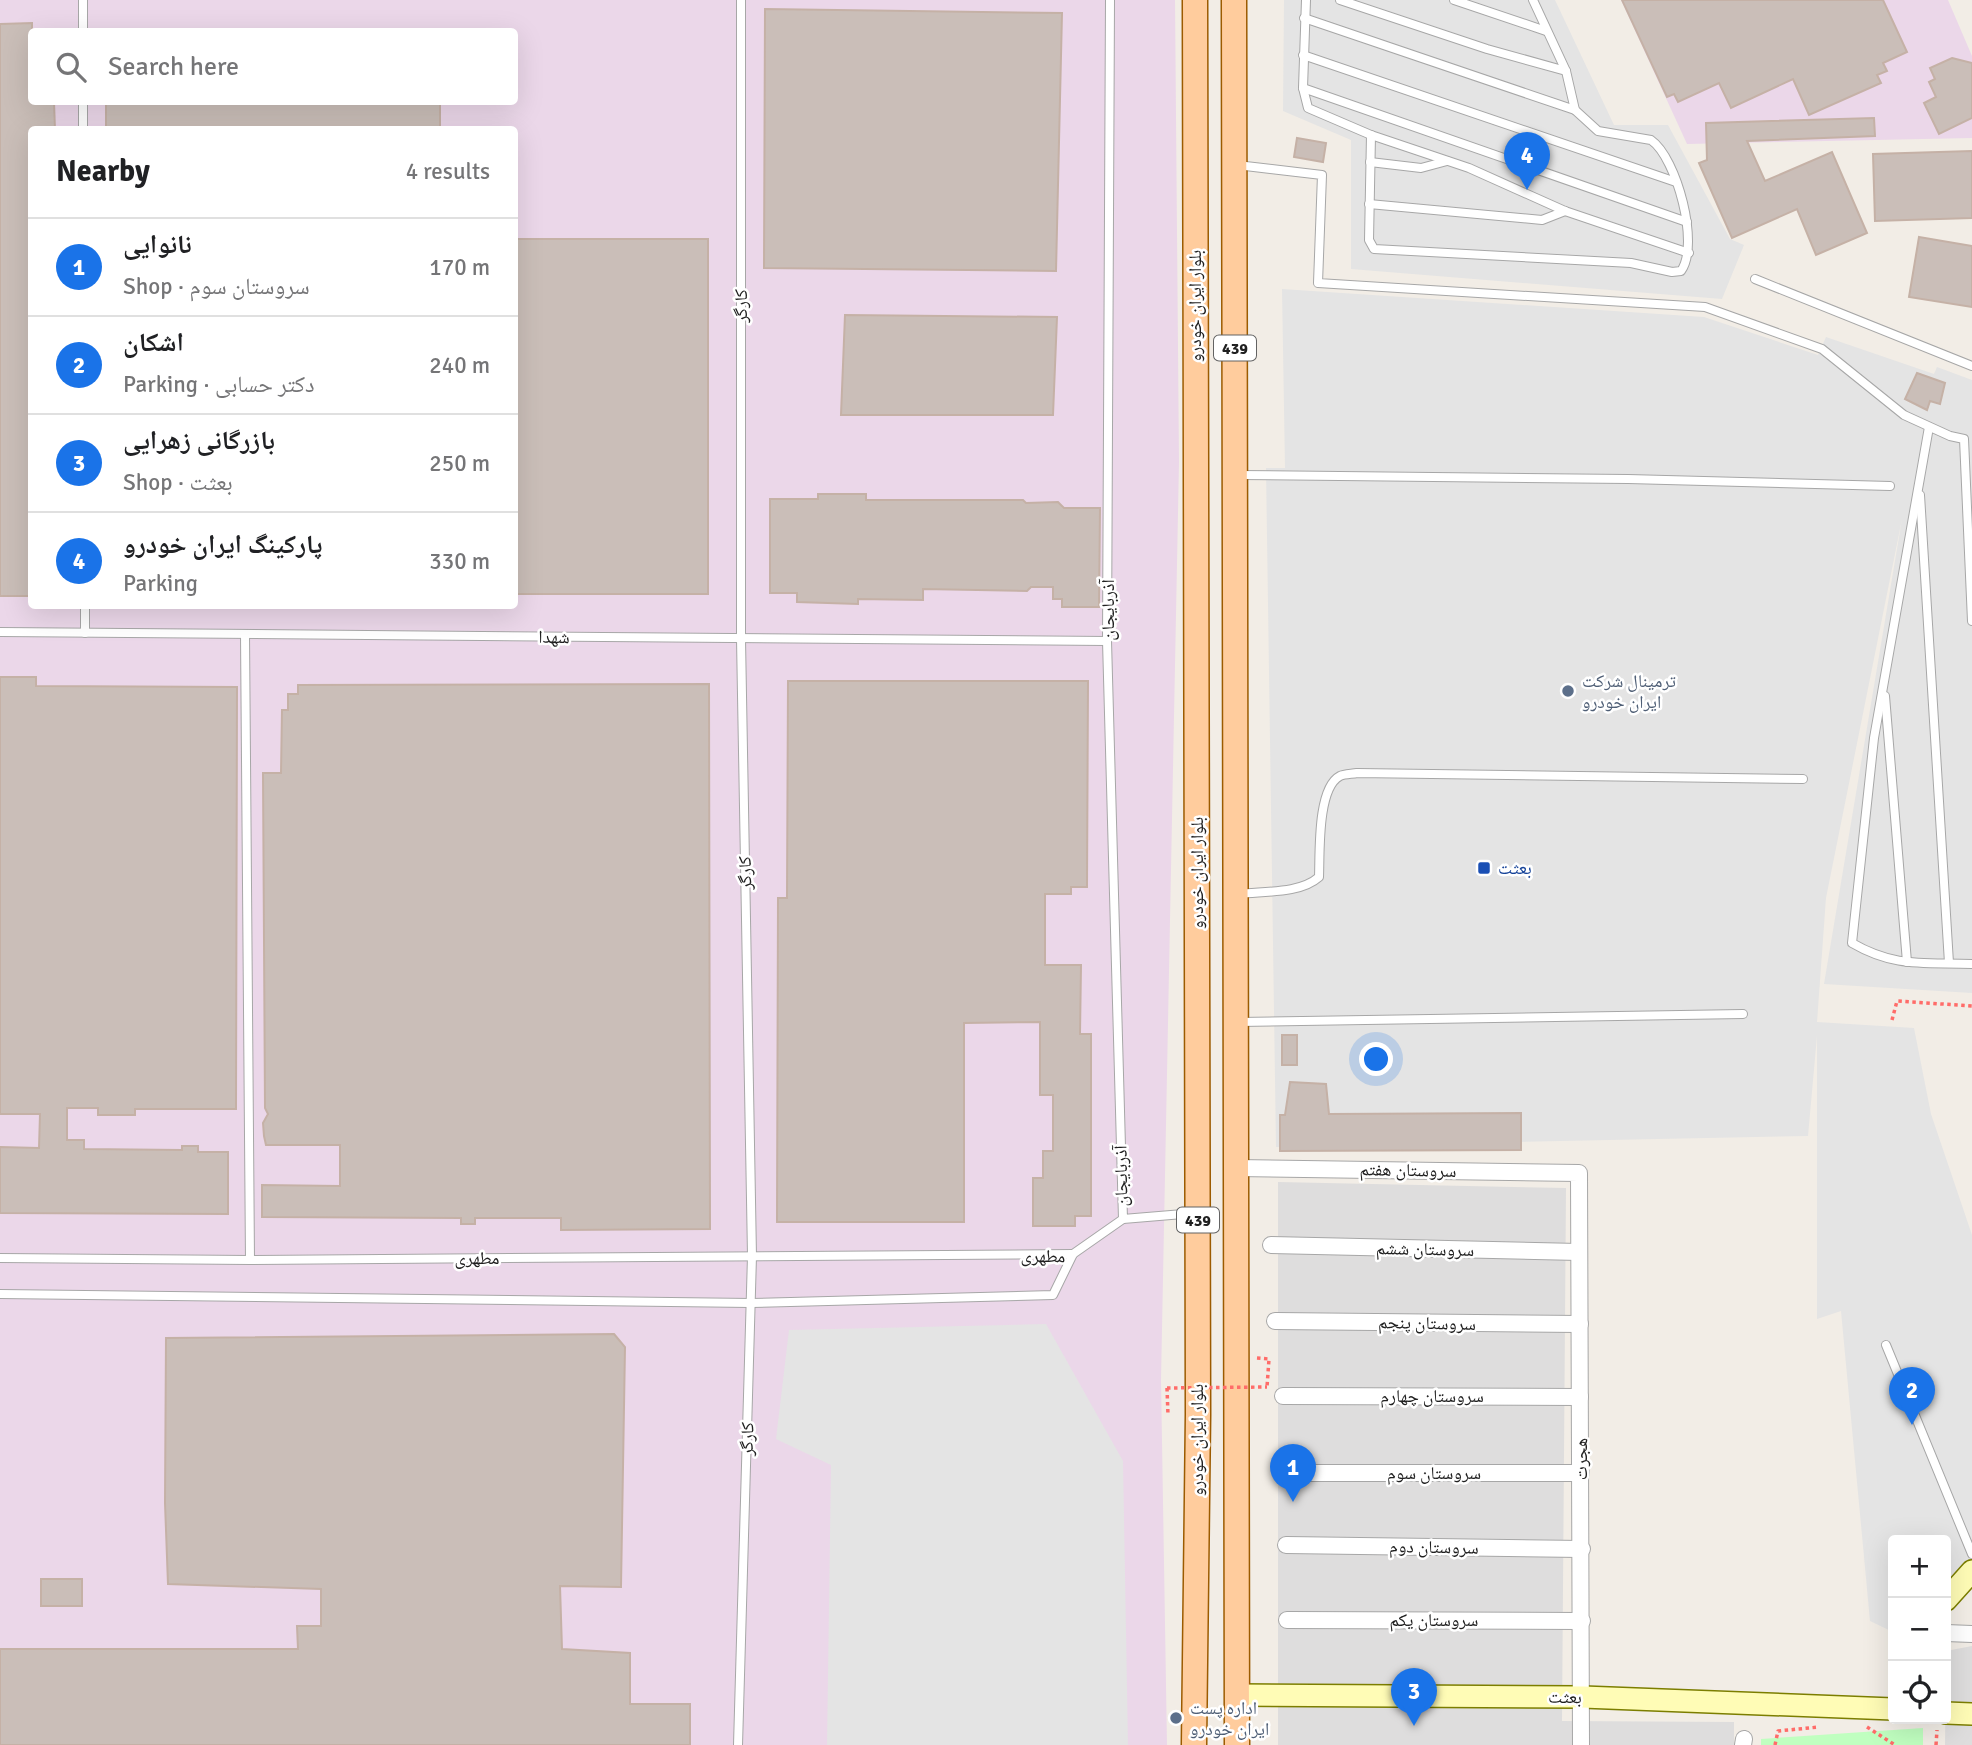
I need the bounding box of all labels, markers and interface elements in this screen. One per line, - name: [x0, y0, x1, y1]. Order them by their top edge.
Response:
- search box: [28, 28, 518, 105]
- icon: search: [52, 48, 90, 86]
- text: Search here: [108, 51, 239, 83]
- pin: 4: [1504, 132, 1550, 190]
- text: Nearby: [56, 153, 150, 190]
- text: 4 results: [406, 157, 490, 186]
- text: نانوایی: [123, 229, 192, 261]
- street label: بلوار ایران خودرو: [1184, 250, 1206, 362]
- text: 1: [73, 253, 85, 282]
- text: 170 m: [429, 253, 490, 282]
- text: Shop · سروستان سوم: [123, 272, 310, 301]
- street label: کارگر: [730, 289, 752, 324]
- text: اشکان: [123, 327, 184, 359]
- road number: 439: [1214, 336, 1256, 360]
- text: 2: [73, 351, 85, 380]
- text: 240 m: [429, 351, 490, 380]
- text: Parking · دکتر حسابی: [123, 370, 315, 399]
- text: بازرگانی زهرایی: [123, 425, 275, 457]
- text: 3: [73, 449, 85, 478]
- text: 250 m: [429, 449, 490, 478]
- text: Shop · بعثت: [123, 468, 233, 497]
- text: پارکینگ ایران خودرو: [123, 529, 322, 561]
- text: 4: [73, 547, 85, 576]
- text: 330 m: [429, 547, 490, 576]
- text: Parking: [123, 569, 198, 598]
- street label: آذربایجان: [1097, 579, 1119, 641]
- street label: شهدا: [538, 626, 570, 648]
- place label: ترمینال شرکت ایران خودرو: [1582, 670, 1676, 713]
- marker: ترمینال شرکت ایران خودرو: [1560, 683, 1576, 699]
- street label: بلوار ایران خودرو: [1186, 817, 1208, 929]
- street label: کارگر: [734, 855, 756, 891]
- place label: بعثت: [1498, 857, 1532, 879]
- marker: بعثت: [1476, 860, 1492, 876]
- your location: [1359, 1042, 1393, 1076]
- street label: آذربایجان: [1109, 1145, 1133, 1207]
- street label: سروستان هفتم: [1359, 1158, 1457, 1183]
- road number: 439: [1177, 1208, 1219, 1232]
- street label: سروستان ششم: [1376, 1237, 1474, 1262]
- street label: مطهری: [1020, 1245, 1066, 1267]
- street label: مطهری: [455, 1247, 499, 1269]
- street label: سروستان پنجم: [1378, 1311, 1476, 1336]
- pin: 2: [1889, 1367, 1935, 1425]
- street label: بلوار ایران خودرو: [1186, 1384, 1208, 1496]
- street label: سروستان چهارم: [1380, 1385, 1484, 1408]
- street label: کارگر: [735, 1421, 759, 1457]
- street label: هجرت: [1570, 1438, 1592, 1480]
- pin: 1: [1270, 1444, 1316, 1502]
- street label: سروستان سوم: [1387, 1462, 1481, 1485]
- street label: سروستان دوم: [1389, 1535, 1479, 1560]
- map controls: [1888, 1535, 1951, 1724]
- button: +: [1888, 1535, 1951, 1598]
- button: −: [1888, 1598, 1951, 1661]
- street label: سروستان یکم: [1390, 1609, 1478, 1632]
- button: locate: [1888, 1661, 1951, 1724]
- pin: 3: [1391, 1668, 1437, 1726]
- street label: بعثت: [1548, 1686, 1582, 1708]
- place label: اداره پست ایران خودرو: [1190, 1697, 1269, 1740]
- marker: اداره پست ایران خودرو: [1168, 1710, 1184, 1726]

